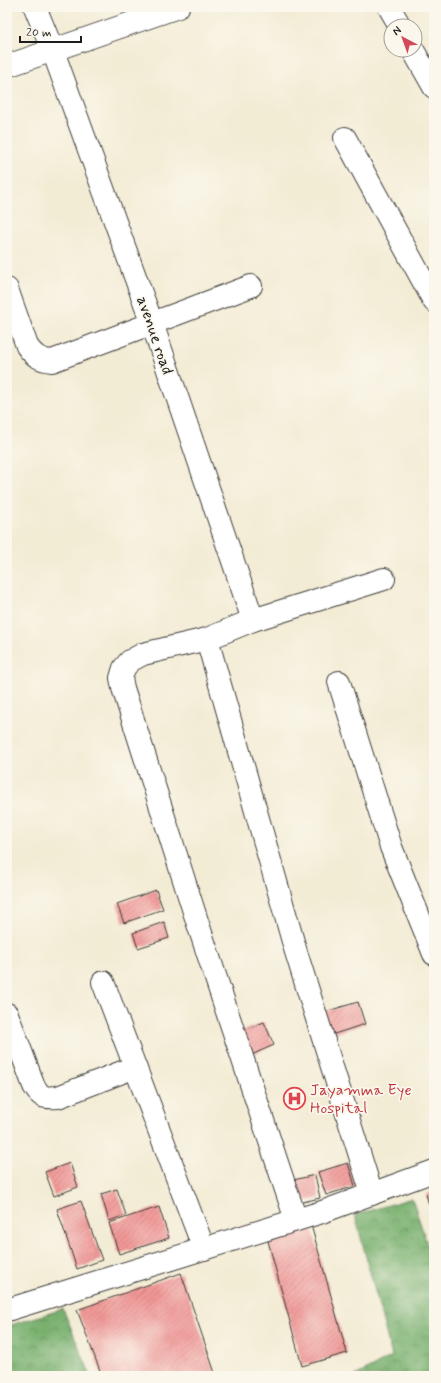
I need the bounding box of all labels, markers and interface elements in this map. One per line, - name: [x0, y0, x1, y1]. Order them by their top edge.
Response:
- scale bar: [20, 18, 81, 44]
- north arrow: [383, 18, 423, 58]
- text: N: [390, 24, 404, 39]
- text: 20 m: [26, 25, 52, 41]
- street label: avenue road: [131, 294, 178, 377]
- place label: Jayamma Eye Hospital: [310, 1080, 412, 1119]
- hospital icon: Jayamma Eye Hospital: [281, 1085, 307, 1111]

